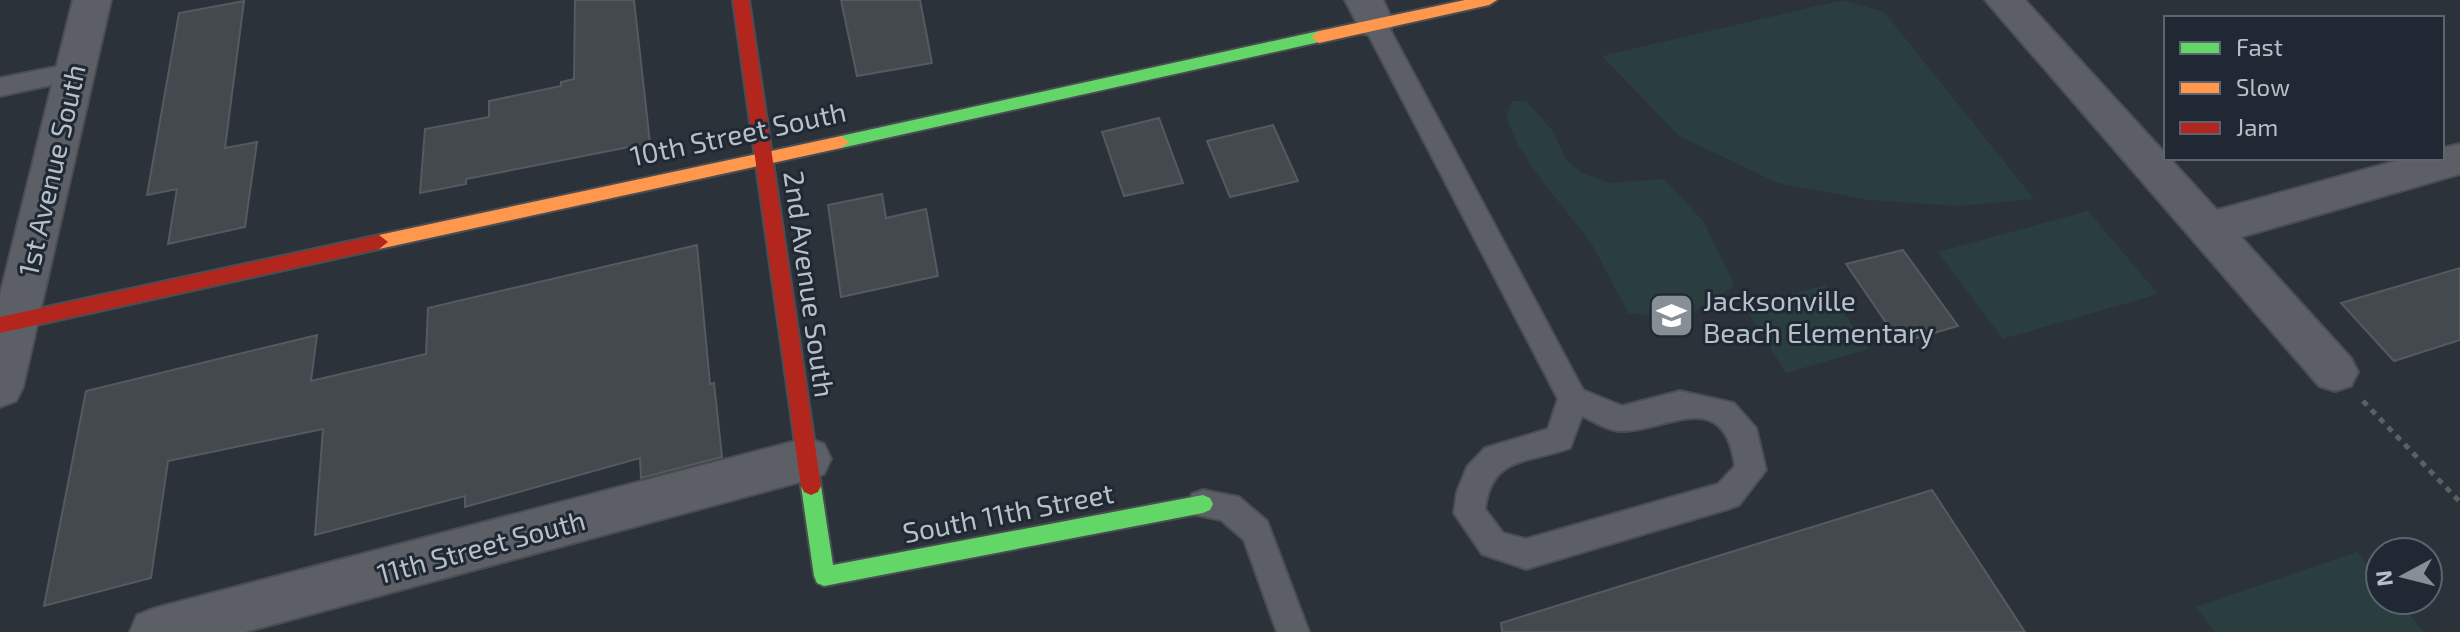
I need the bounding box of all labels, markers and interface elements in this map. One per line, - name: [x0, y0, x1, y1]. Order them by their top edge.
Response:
- legend: [2164, 16, 2444, 160]
- text: Fast: [2236, 32, 2283, 61]
- street label: 1st Avenue South: [10, 61, 92, 279]
- text: Slow: [2236, 72, 2290, 101]
- street label: 10th Street South: [627, 94, 849, 172]
- text: Jam: [2236, 112, 2278, 141]
- street label: 2nd Avenue South: [777, 169, 843, 399]
- place label: Jacksonville Beach Elementary: [1703, 283, 1934, 349]
- school or university icon: Jacksonville Beach Elementary: [1648, 292, 1696, 340]
- street label: South 11th Street: [900, 475, 1116, 549]
- street label: 11th Street South: [373, 502, 589, 590]
- north arrow: [2364, 536, 2444, 616]
- text: N: [2369, 569, 2397, 588]

